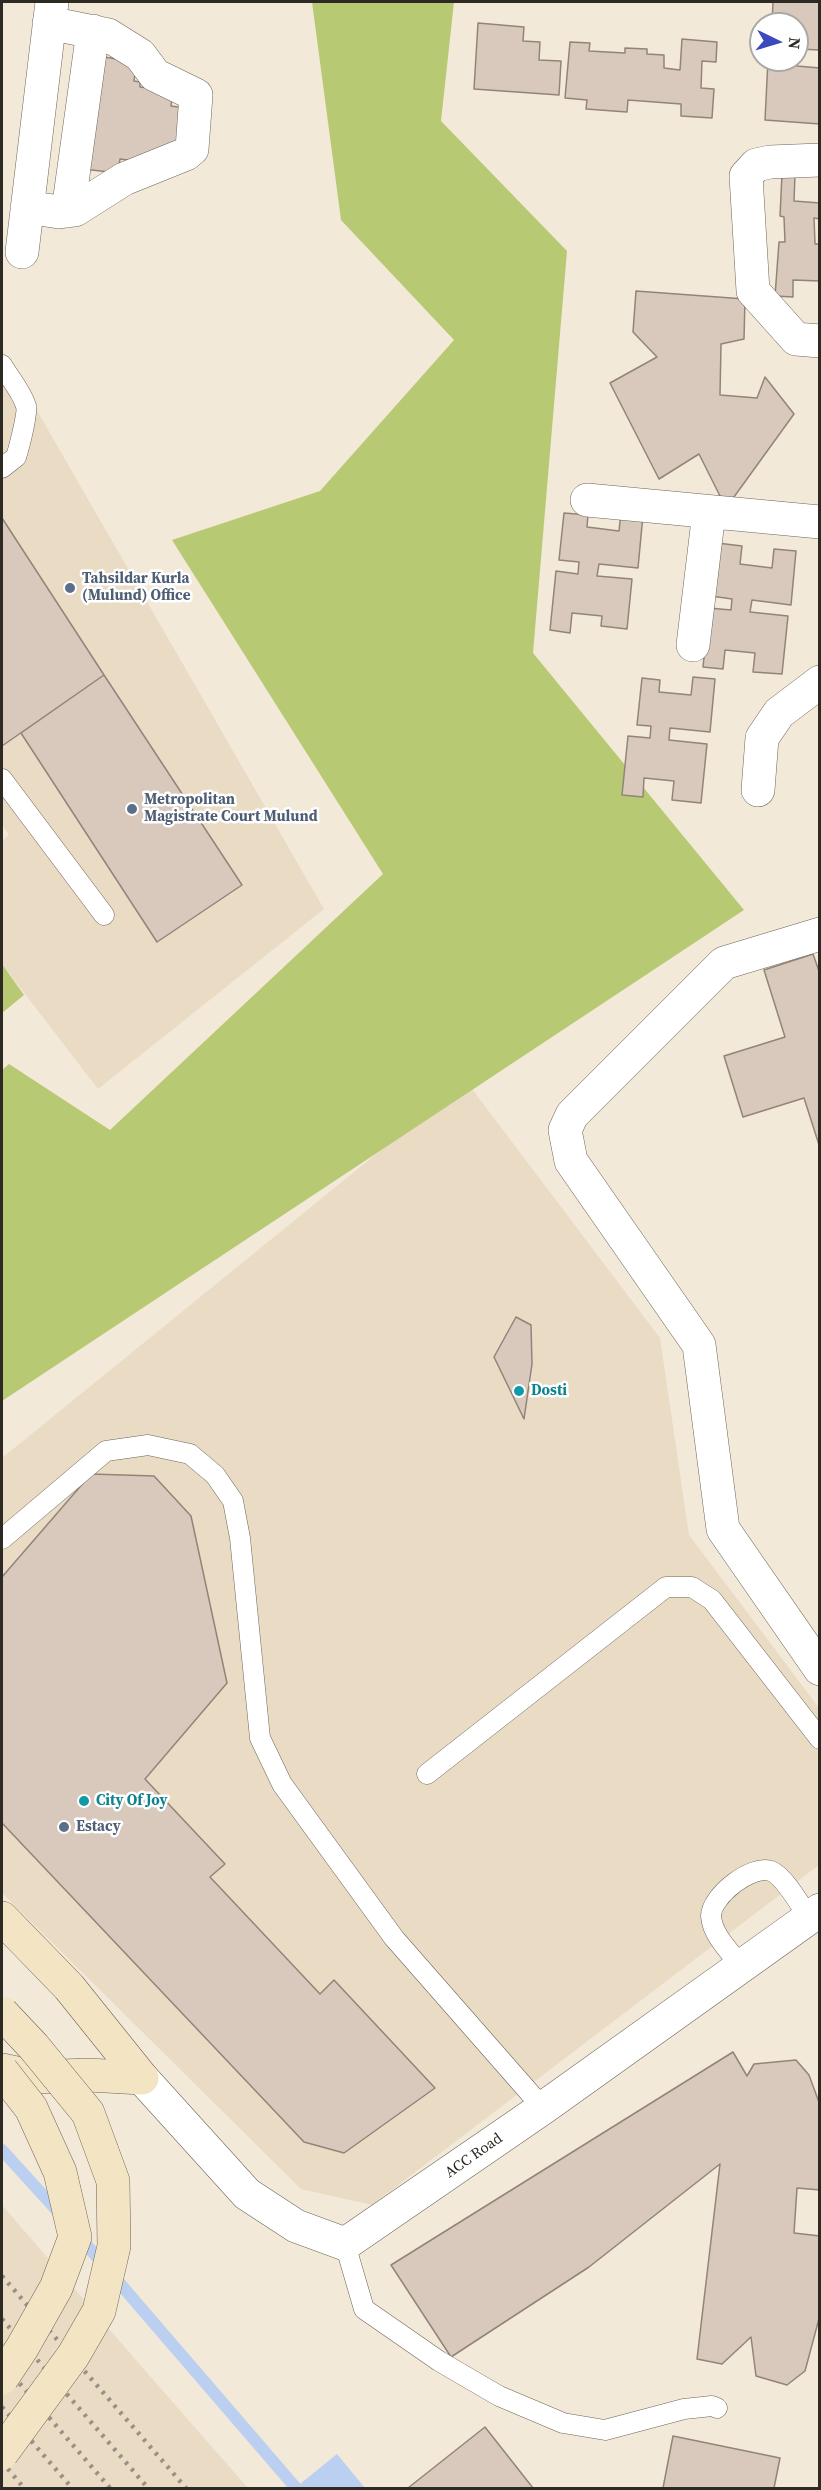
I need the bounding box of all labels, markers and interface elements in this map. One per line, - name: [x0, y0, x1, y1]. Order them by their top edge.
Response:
- north arrow: [749, 12, 809, 72]
- text: N: [783, 37, 806, 50]
- place label: Tahsildar Kurla (Mulund) Office: [82, 570, 190, 605]
- marker: Tahsildar Kurla (Mulund) Office: [63, 581, 77, 595]
- place label: Metropolitan Magistrate Court Mulund: [144, 791, 318, 826]
- marker: Metropolitan Magistrate Court Mulund: [125, 802, 139, 816]
- place label: Dosti: [531, 1382, 567, 1400]
- marker: Dosti: [512, 1384, 526, 1398]
- place label: City Of Joy: [96, 1792, 168, 1810]
- marker: City Of Joy: [77, 1794, 91, 1808]
- place label: Estacy: [76, 1818, 121, 1836]
- marker: Estacy: [57, 1820, 71, 1834]
- street label: ACC Road: [442, 2130, 506, 2182]

